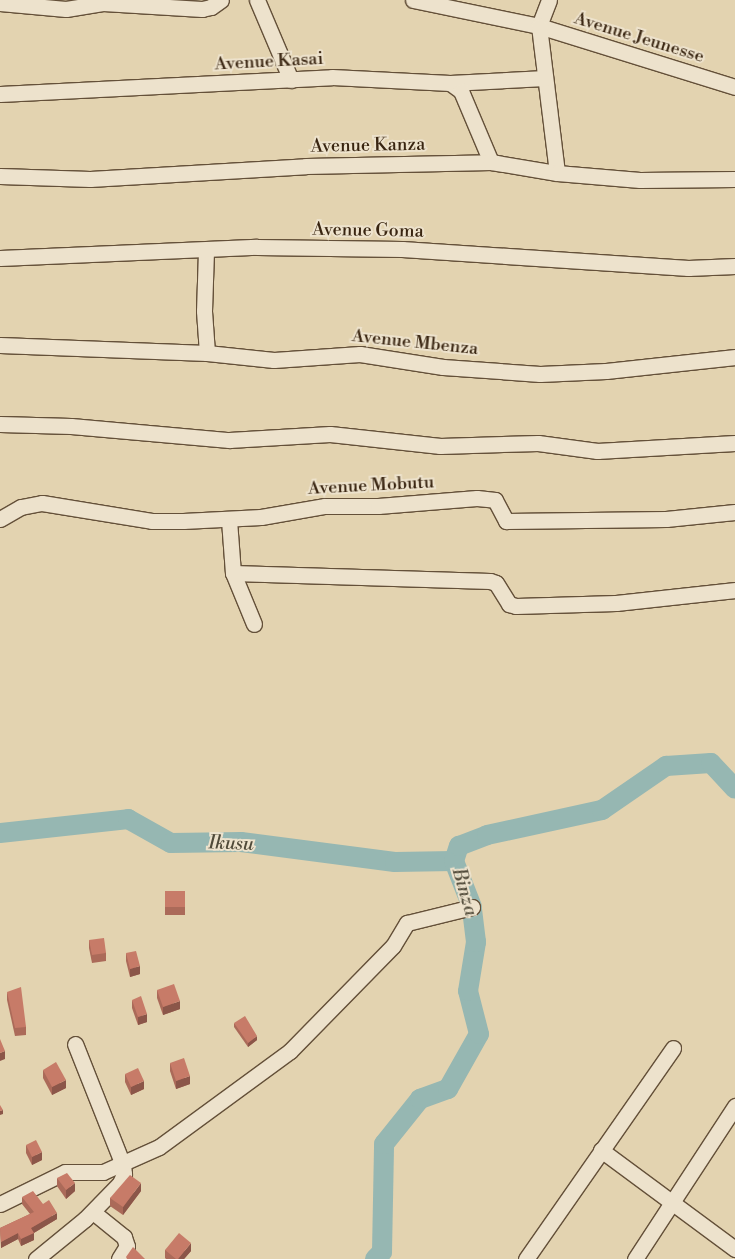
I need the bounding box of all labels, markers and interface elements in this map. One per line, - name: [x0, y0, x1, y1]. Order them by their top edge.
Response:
- street label: Avenue Jeunesse: [571, 8, 707, 68]
- street label: Avenue Kasai: [214, 48, 324, 76]
- street label: Avenue Kanza: [311, 134, 425, 158]
- street label: Avenue Goma: [312, 219, 424, 243]
- street label: Avenue Mbenza: [351, 326, 479, 360]
- street label: Avenue Mobutu: [307, 472, 435, 500]
- water label: Ikusu: [208, 832, 254, 856]
- water label: Binza: [446, 865, 482, 919]

